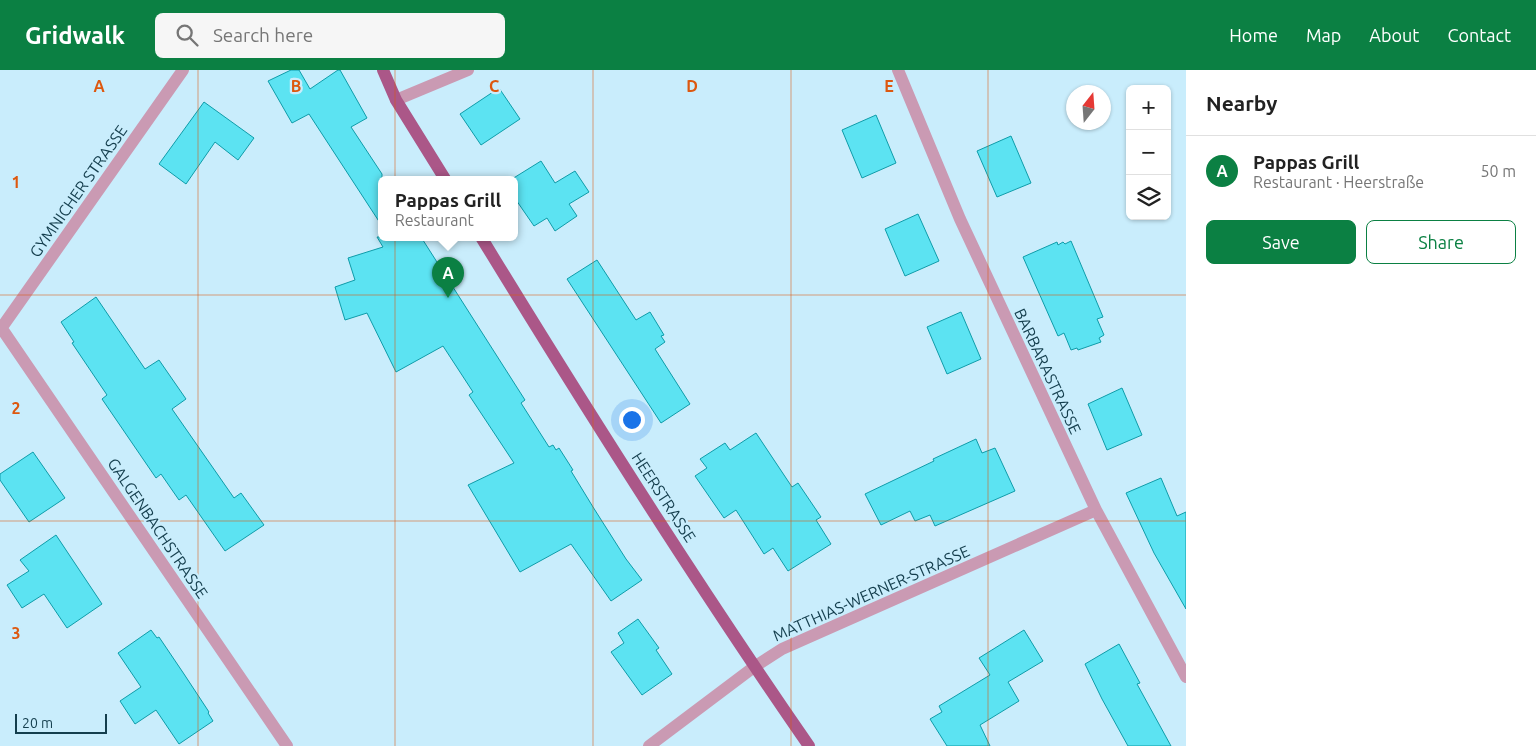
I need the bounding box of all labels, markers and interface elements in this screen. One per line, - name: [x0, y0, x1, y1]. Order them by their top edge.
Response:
- search box: [155, 13, 505, 58]
- icon: search: [173, 21, 201, 49]
- text: Gridwalk: [25, 22, 125, 49]
- text: Search here: [213, 24, 313, 46]
- text: Home: [1229, 25, 1278, 45]
- text: Map: [1306, 25, 1341, 45]
- text: About: [1369, 25, 1419, 45]
- text: Contact: [1447, 25, 1511, 45]
- text: A: [93, 77, 105, 95]
- text: B: [291, 77, 301, 95]
- text: C: [489, 77, 499, 95]
- text: D: [686, 77, 698, 95]
- text: E: [884, 77, 894, 95]
- north arrow: [1066, 85, 1111, 130]
- map controls: [1126, 85, 1171, 220]
- button: +: [1126, 85, 1171, 130]
- text: Nearby: [1206, 91, 1277, 115]
- street label: GYMNICHER STRASSE: [26, 122, 130, 260]
- button: −: [1126, 130, 1171, 175]
- text: Pappas Grill: [1253, 151, 1359, 173]
- text: A: [1216, 162, 1228, 180]
- text: 50 m: [1480, 162, 1516, 180]
- text: 1: [11, 173, 21, 191]
- text: Restaurant · Heerstraße: [1253, 173, 1424, 191]
- button: layers: [1126, 175, 1171, 220]
- popup: [378, 176, 518, 241]
- text: Pappas Grill: [395, 189, 501, 211]
- text: Restaurant: [395, 211, 474, 229]
- button: Save: [1206, 220, 1356, 264]
- button: Share: [1366, 220, 1516, 264]
- pin: A: [432, 257, 464, 298]
- street label: BARBARASTRASSE: [1011, 305, 1085, 437]
- text: 2: [11, 399, 21, 417]
- your location: [619, 407, 645, 433]
- street label: HEERSTRASSE: [628, 449, 700, 545]
- street label: GALGENBACHSTRASSE: [104, 455, 212, 601]
- street label: MATTHIAS-WERNER-STRASSE: [770, 541, 972, 645]
- text: 3: [11, 624, 21, 642]
- scale bar: [15, 711, 108, 734]
- text: 20 m: [22, 715, 53, 731]

